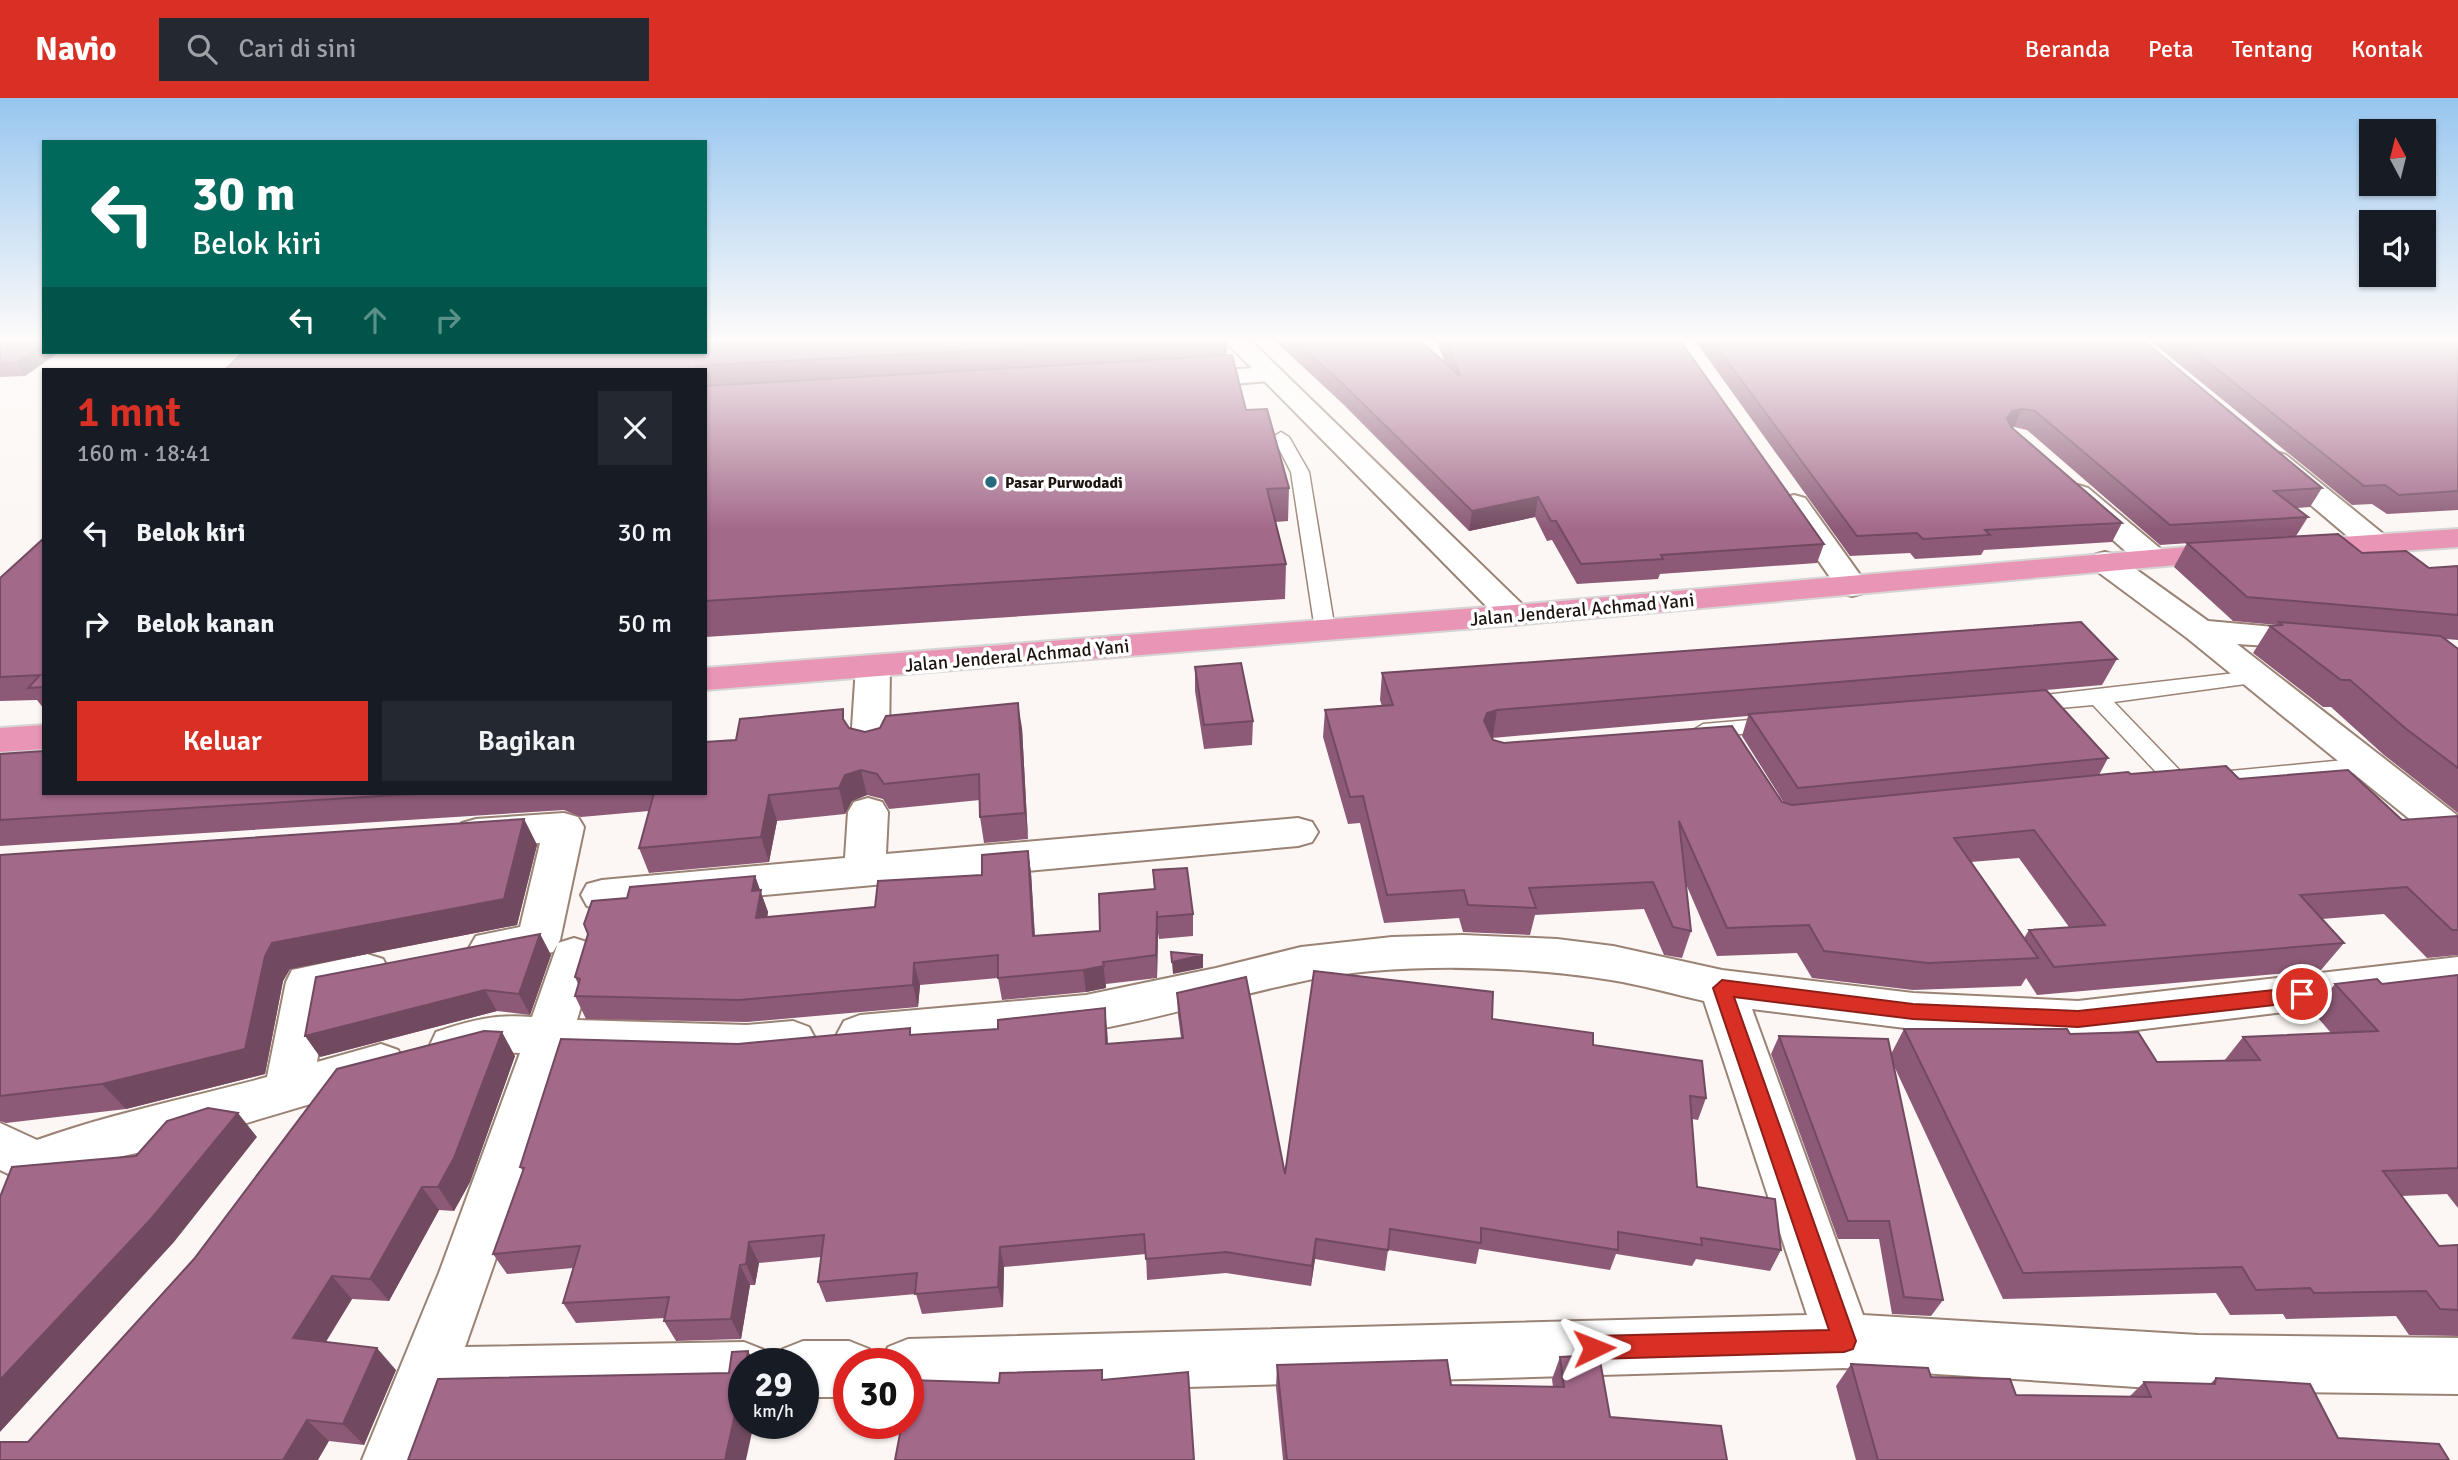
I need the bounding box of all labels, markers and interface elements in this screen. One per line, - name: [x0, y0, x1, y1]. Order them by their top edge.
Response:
- search box: [159, 18, 649, 81]
- text: Navio: [35, 29, 117, 70]
- icon: search: [183, 30, 221, 68]
- text: Cari di sini: [239, 33, 356, 65]
- text: Beranda: [2025, 34, 2110, 64]
- text: Peta: [2148, 34, 2194, 64]
- text: Tentang: [2232, 34, 2313, 64]
- text: Kontak: [2351, 34, 2423, 64]
- north arrow: [2359, 119, 2436, 196]
- map controls: [2359, 119, 2436, 287]
- text: 30 m: [192, 164, 295, 224]
- icon: left: [77, 168, 168, 259]
- button: sound: [2359, 210, 2436, 287]
- text: Belok kiri: [192, 224, 322, 263]
- icon: left: [283, 301, 321, 339]
- icon: ahead: [356, 301, 394, 339]
- icon: right: [429, 301, 467, 339]
- text: 1 mnt: [77, 387, 181, 438]
- button: close: [598, 391, 672, 465]
- text: 160 m · 18:41: [77, 439, 211, 468]
- place label: Pasar Purwodadi: [1005, 473, 1123, 493]
- marker: Pasar Purwodadi: [983, 474, 999, 490]
- icon: left: [77, 514, 115, 552]
- text: Belok kiri: [136, 517, 245, 549]
- text: 30 m: [617, 517, 672, 549]
- street label: Jalan Jenderal Achmad Yani: [1469, 588, 1695, 632]
- icon: right: [77, 605, 115, 643]
- text: Belok kanan: [136, 608, 274, 640]
- text: 50 m: [617, 608, 672, 640]
- street label: Jalan Jenderal Achmad Yani: [904, 634, 1130, 678]
- button: Keluar: [77, 701, 368, 781]
- button: Bagikan: [382, 701, 672, 781]
- pin: [2272, 964, 2332, 1024]
- icon: arrive: [2283, 975, 2321, 1013]
- position arrow: [1557, 1311, 1631, 1385]
- speed limit sign: 30: [833, 1348, 924, 1439]
- text: 29: [755, 1363, 792, 1406]
- text: km/h: [753, 1400, 794, 1422]

